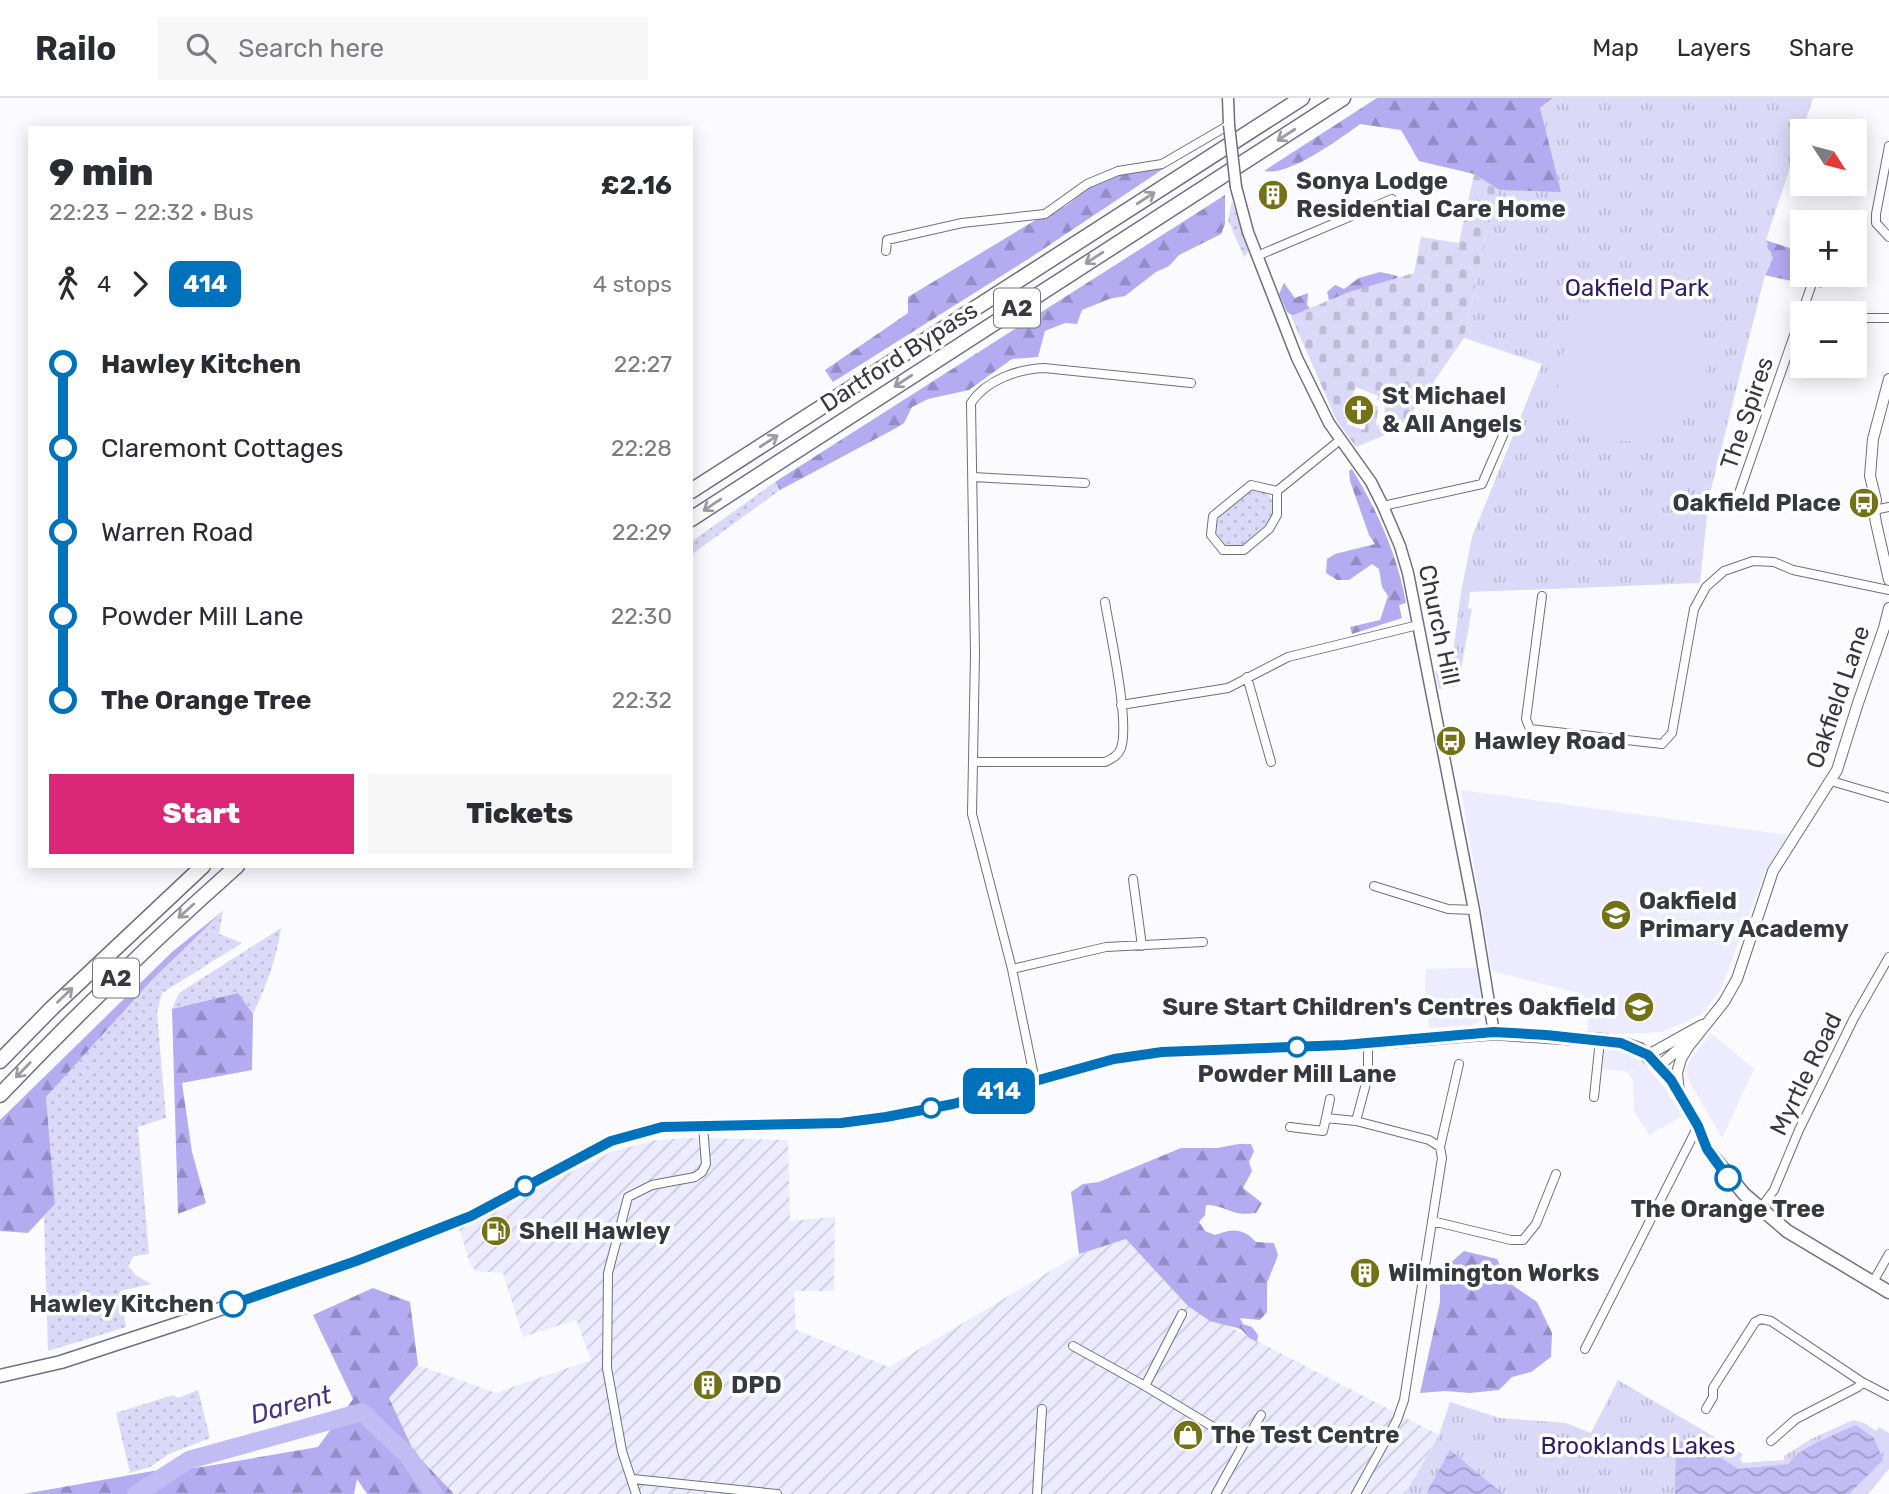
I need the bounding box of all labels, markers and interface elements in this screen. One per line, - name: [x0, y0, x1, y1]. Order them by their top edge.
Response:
- search box: [158, 17, 648, 80]
- text: Railo: [35, 29, 116, 68]
- icon: search: [182, 29, 220, 67]
- text: Search here: [238, 33, 384, 64]
- text: Map: [1592, 34, 1639, 62]
- text: Layers: [1677, 34, 1751, 62]
- text: Share: [1789, 34, 1854, 62]
- north arrow: [1790, 119, 1867, 196]
- map controls: [1790, 119, 1867, 378]
- one-way arrow: [1276, 128, 1296, 142]
- text: 9 min: [49, 149, 154, 195]
- place label: Sonya Lodge Residential Care Home: [1296, 167, 1566, 223]
- text: £2.16: [601, 170, 672, 201]
- building icon: Sonya Lodge Residential Care Home: [1256, 178, 1290, 212]
- one-way arrow: [1135, 191, 1155, 205]
- text: 22:23 – 22:32 · Bus: [49, 198, 254, 226]
- button: +: [1790, 210, 1867, 287]
- one-way arrow: [1085, 251, 1105, 265]
- icon: walk: [49, 265, 87, 303]
- icon: forward: [121, 265, 159, 303]
- text: 4: [97, 270, 111, 298]
- text: 414: [183, 270, 227, 298]
- text: 4 stops: [593, 270, 672, 298]
- park label: Oakfield Park: [1565, 274, 1710, 302]
- road number: A2: [994, 288, 1040, 328]
- street label: Dartford Bypass: [815, 296, 983, 418]
- button: −: [1790, 301, 1867, 378]
- text: Hawley Kitchen: [101, 349, 301, 380]
- text: 22:27: [614, 350, 672, 378]
- street label: The Spires: [1715, 353, 1779, 473]
- one-way arrow: [894, 374, 913, 389]
- place label: St Michael & All Angels: [1382, 382, 1522, 438]
- church icon: St Michael & All Angels: [1342, 393, 1376, 427]
- text: Claremont Cottages: [101, 433, 343, 464]
- text: 22:28: [611, 434, 672, 462]
- one-way arrow: [759, 434, 779, 448]
- bus stop icon: Oakfield Place: [1847, 486, 1881, 520]
- place label: Oakfield Place: [1672, 489, 1841, 517]
- one-way arrow: [703, 498, 722, 512]
- text: Warren Road: [101, 517, 253, 548]
- text: 22:29: [612, 518, 672, 546]
- street label: Church Hill: [1413, 562, 1465, 688]
- text: Powder Mill Lane: [101, 601, 304, 632]
- text: 22:30: [611, 602, 672, 630]
- street label: Oakfield Lane: [1800, 622, 1876, 772]
- text: The Orange Tree: [101, 685, 311, 716]
- text: 22:32: [612, 686, 672, 714]
- bus stop icon: Hawley Road: [1434, 724, 1468, 758]
- place label: Hawley Road: [1474, 727, 1626, 755]
- button: Start: [49, 774, 354, 854]
- button: Tickets: [368, 774, 672, 854]
- place label: Oakfield Primary Academy: [1639, 887, 1849, 943]
- school or university icon: Oakfield Primary Academy: [1599, 898, 1633, 932]
- one-way arrow: [178, 903, 195, 920]
- road number: A2: [93, 958, 139, 998]
- one-way arrow: [56, 987, 74, 1003]
- school or university icon: Sure Start Children's Centres Oakfield: [1622, 990, 1656, 1024]
- place label: Sure Start Children's Centres Oakfield: [1162, 993, 1616, 1021]
- street label: Myrtle Road: [1764, 1008, 1848, 1140]
- marker: Powder Mill Lane: [1287, 1037, 1307, 1057]
- place label: Powder Mill Lane: [1198, 1060, 1396, 1088]
- one-way arrow: [15, 1062, 32, 1079]
- line badge: 414: [959, 1068, 1039, 1114]
- text: 414: [977, 1077, 1021, 1105]
- unlabelled marker: [921, 1098, 941, 1118]
- marker: The Orange Tree: [1715, 1165, 1741, 1191]
- unlabelled marker: [515, 1176, 535, 1196]
- place label: The Orange Tree: [1631, 1195, 1825, 1223]
- fuel station icon: Shell Hawley: [479, 1214, 513, 1248]
- place label: Shell Hawley: [519, 1217, 670, 1245]
- building icon: Wilmington Works: [1348, 1256, 1382, 1290]
- place label: Wilmington Works: [1388, 1259, 1600, 1287]
- place label: Hawley Kitchen: [29, 1290, 214, 1318]
- marker: Hawley Kitchen: [220, 1291, 246, 1317]
- building icon: DPD: [691, 1368, 725, 1402]
- place label: DPD: [731, 1371, 782, 1399]
- water label: Darent: [247, 1379, 336, 1431]
- shop icon: The Test Centre: [1171, 1418, 1205, 1452]
- place label: The Test Centre: [1211, 1421, 1400, 1449]
- park label: Brooklands Lakes: [1540, 1432, 1736, 1460]

